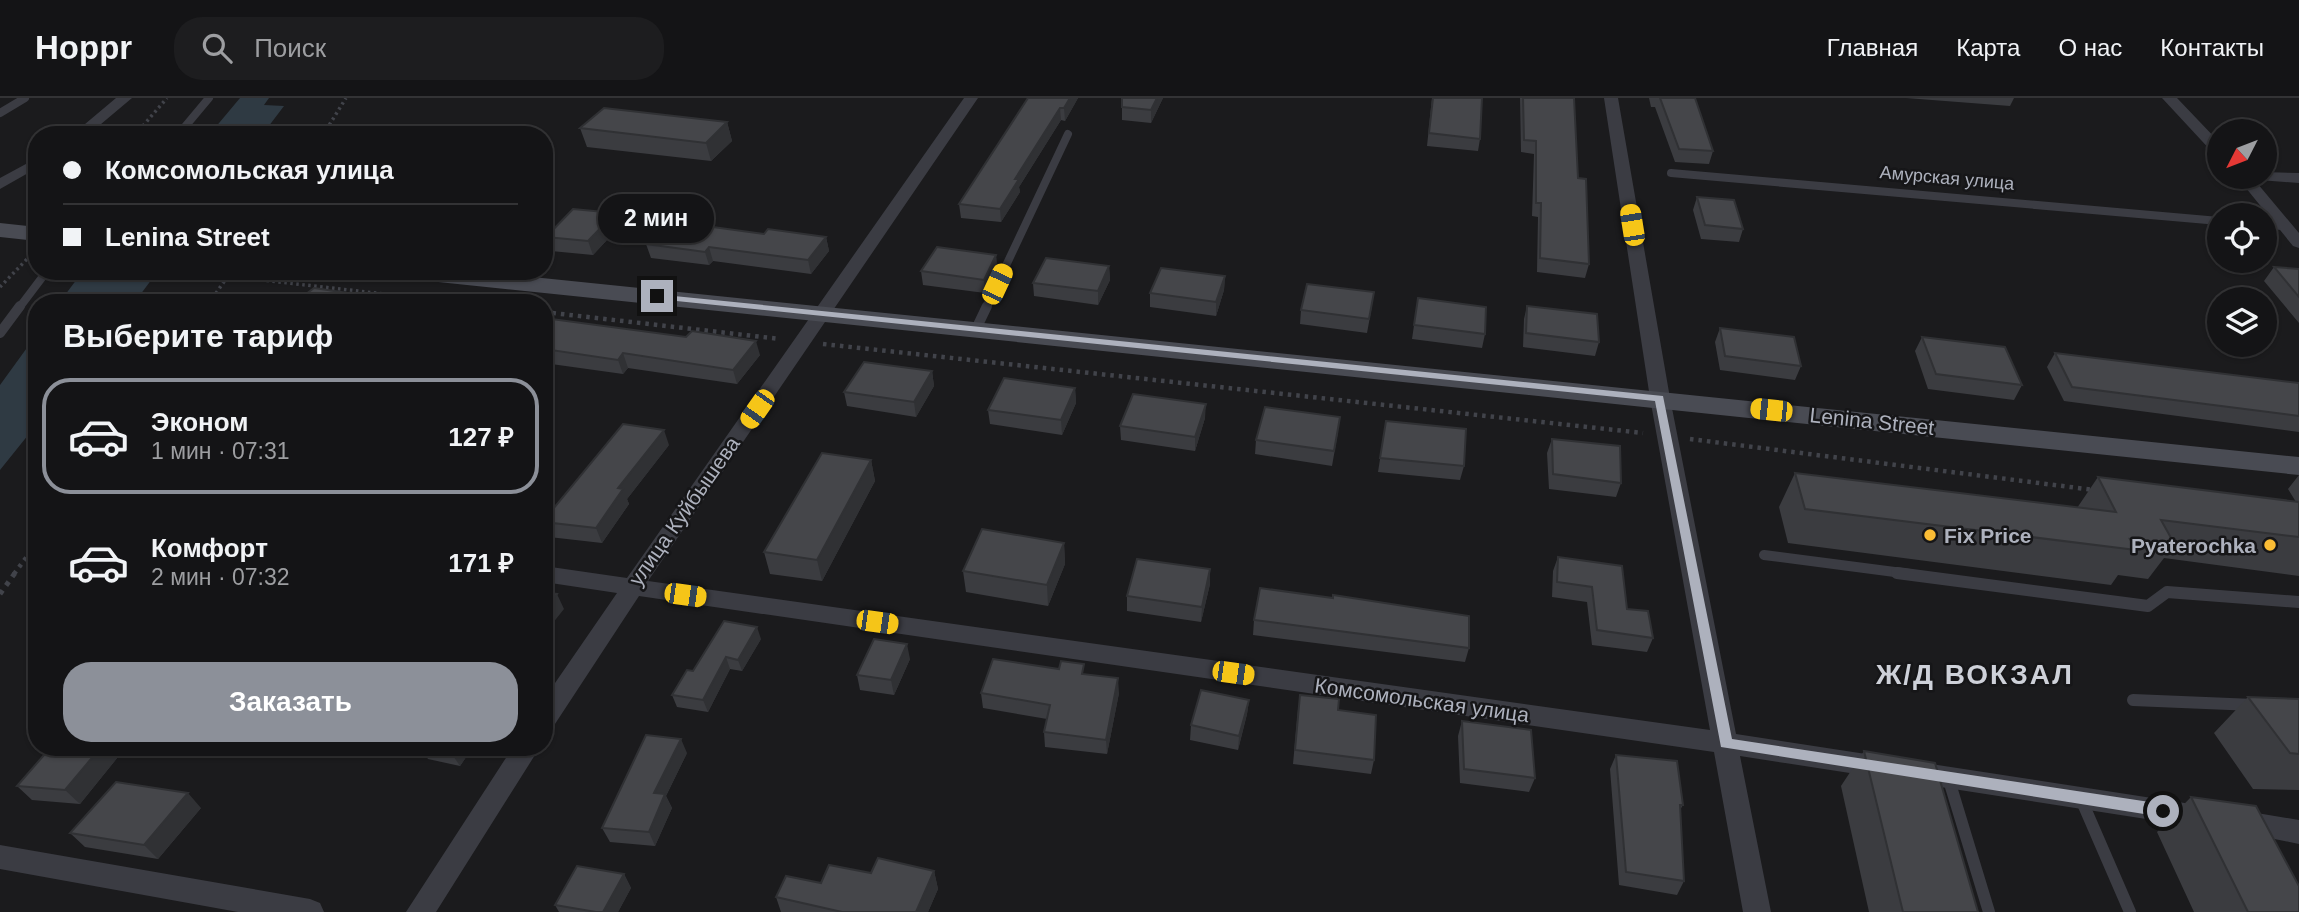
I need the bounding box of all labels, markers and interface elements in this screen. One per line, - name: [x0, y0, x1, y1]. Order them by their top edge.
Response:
- search box: [174, 17, 664, 80]
- text: Hoppr: [35, 29, 132, 66]
- icon: search: [198, 29, 236, 67]
- text: Поиск: [254, 33, 326, 63]
- text: Главная: [1827, 34, 1918, 61]
- text: Карта: [1956, 34, 2020, 61]
- text: О нас: [2058, 34, 2122, 61]
- text: Контакты: [2160, 34, 2264, 61]
- north arrow: [2207, 119, 2277, 189]
- map controls: [2207, 119, 2277, 357]
- text: Комсомольская улица: [105, 155, 394, 185]
- street label: Амурская улица: [1879, 162, 2016, 194]
- callout: 2 мин: [599, 194, 715, 244]
- car: [1619, 203, 1646, 247]
- button: locate: [2207, 203, 2277, 273]
- text: 2 мин: [624, 205, 688, 231]
- text: Lenina Street: [105, 222, 270, 252]
- car: [979, 261, 1016, 307]
- route end: [641, 280, 673, 312]
- button: layers: [2207, 287, 2277, 357]
- text: Выберите тариф: [63, 318, 333, 354]
- car: [737, 386, 778, 432]
- car: [1750, 397, 1793, 423]
- street label: Lenina Street: [1809, 403, 1935, 439]
- icon: car: [67, 405, 130, 468]
- text: Эконом: [151, 407, 249, 437]
- text: 127 ₽: [448, 422, 514, 452]
- street label: улица Куйбышева: [624, 432, 744, 590]
- text: 1 мин · 07:31: [151, 438, 290, 464]
- place label: Fix Price: [1944, 524, 2032, 547]
- marker: Fix Price: [1922, 527, 1938, 543]
- icon: car: [67, 531, 130, 594]
- text: Комфорт: [151, 533, 268, 563]
- place label: Pyaterochka: [2131, 534, 2256, 557]
- marker: Pyaterochka: [2262, 537, 2278, 553]
- text: 171 ₽: [448, 548, 514, 578]
- text: 2 мин · 07:32: [151, 564, 290, 590]
- car: [663, 582, 708, 608]
- car: [855, 609, 900, 635]
- district label: Ж/Д ВОКЗАЛ: [1875, 659, 2074, 690]
- car: [1211, 660, 1256, 686]
- button: Заказать: [63, 662, 518, 742]
- street label: Комсомольская улица: [1313, 674, 1531, 726]
- route start: [2147, 795, 2179, 827]

